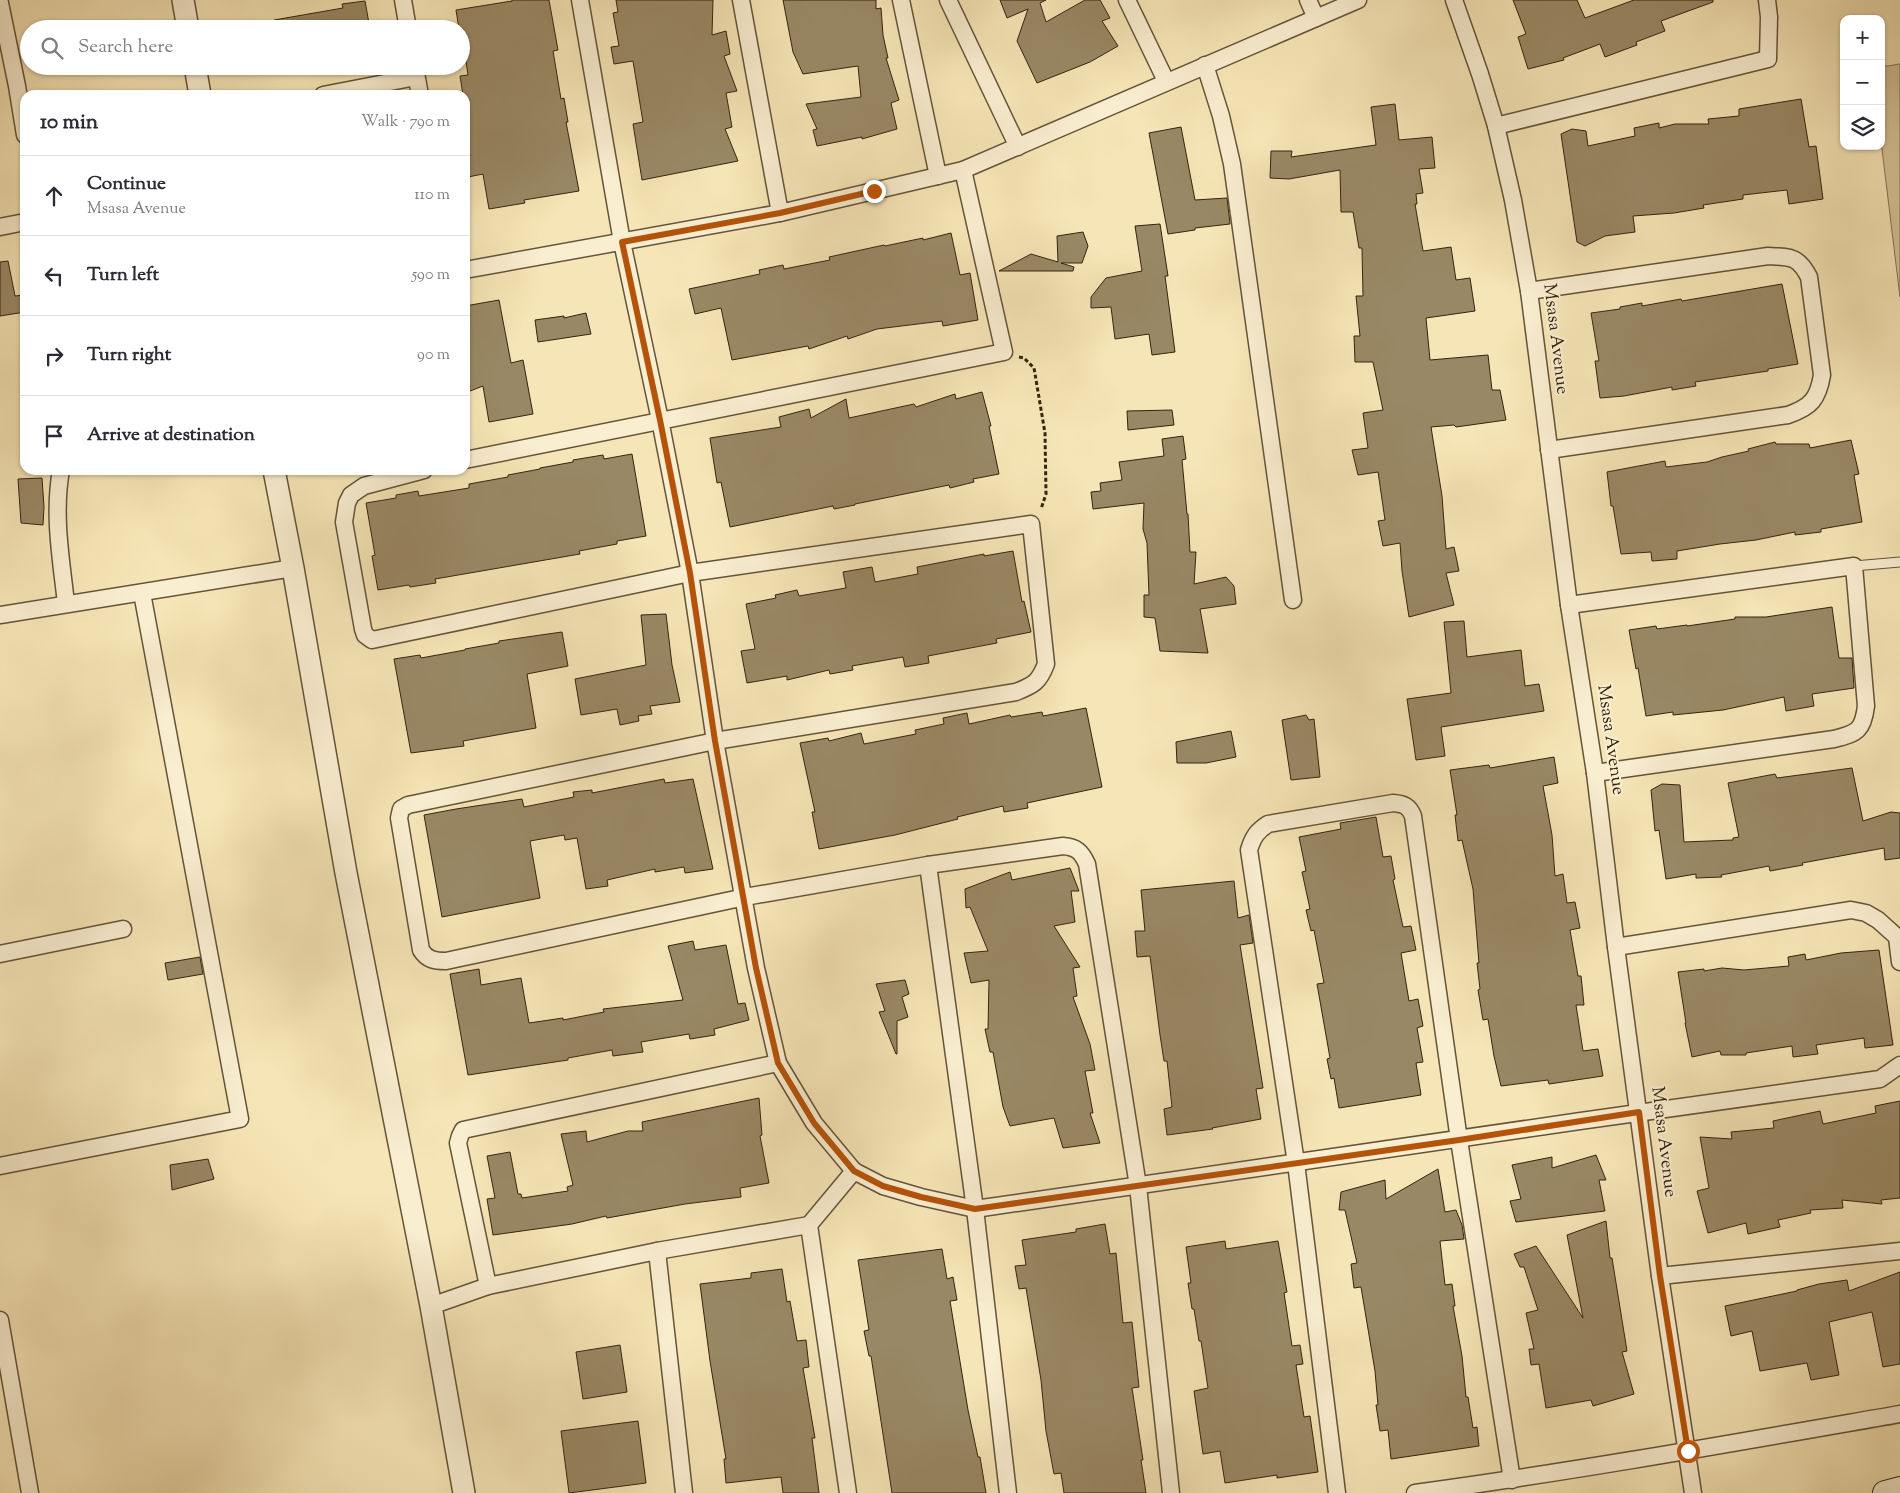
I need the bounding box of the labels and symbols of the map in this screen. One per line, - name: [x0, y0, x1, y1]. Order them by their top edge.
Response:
- route end: [863, 180, 886, 203]
- street label: Msasa Avenue: [1535, 282, 1575, 396]
- street label: Msasa Avenue: [1589, 683, 1631, 797]
- street label: Msasa Avenue: [1643, 1085, 1683, 1199]
- route start: [1677, 1440, 1700, 1463]

